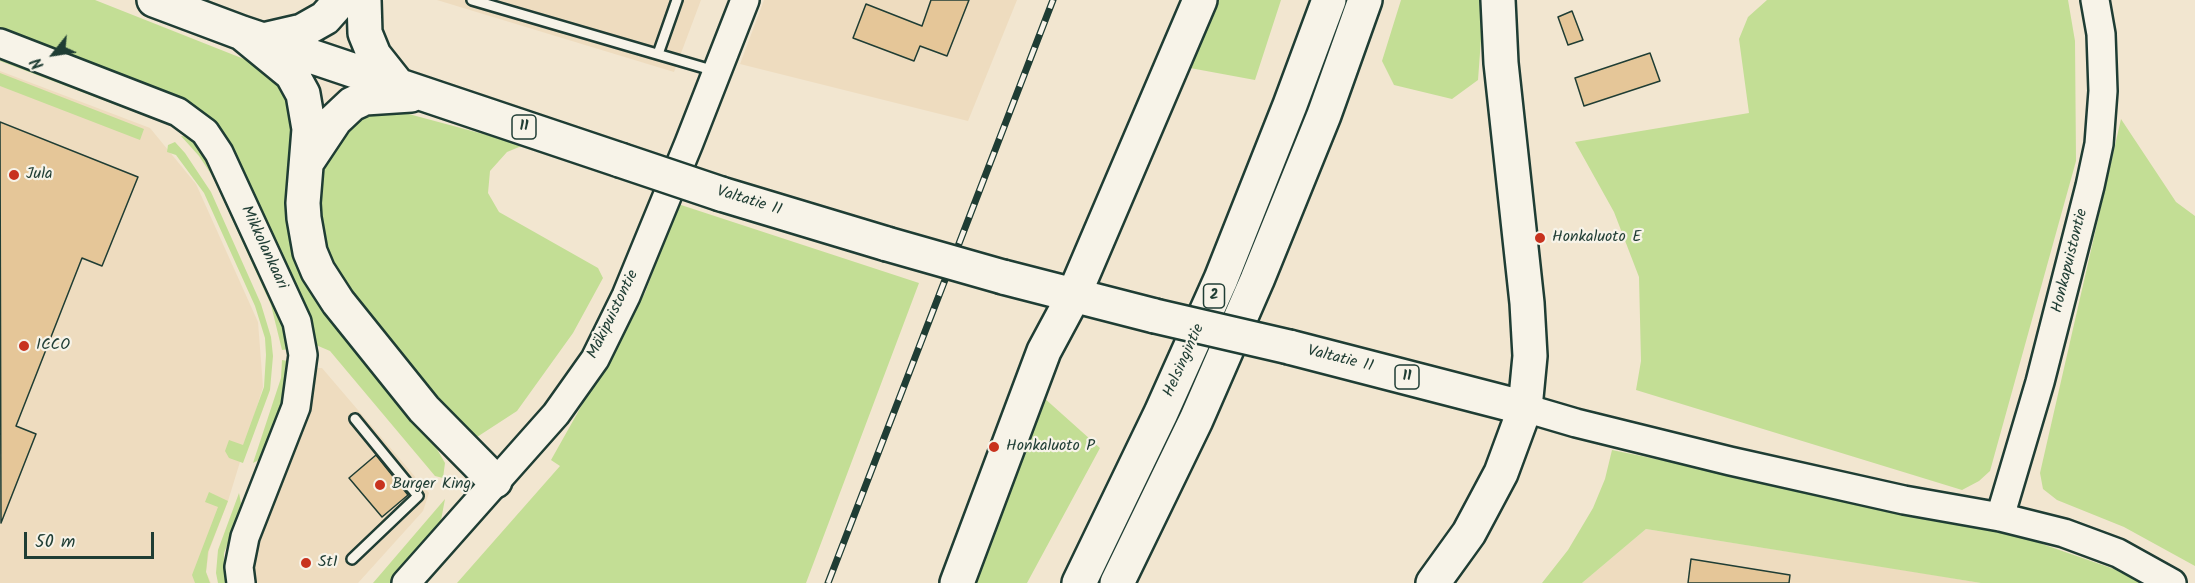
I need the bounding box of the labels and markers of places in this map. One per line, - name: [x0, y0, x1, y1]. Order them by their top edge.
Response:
- place label: Jula: [26, 165, 53, 185]
- marker: Jula: [7, 168, 21, 182]
- place label: Honkaluoto E: [1552, 228, 1642, 248]
- marker: Honkaluoto E: [1533, 231, 1547, 245]
- place label: ICCO: [36, 336, 70, 356]
- marker: ICCO: [17, 339, 31, 353]
- place label: Honkaluoto P: [1006, 437, 1095, 457]
- marker: Honkaluoto P: [987, 440, 1001, 454]
- place label: Burger King: [392, 475, 471, 495]
- marker: Burger King: [373, 478, 387, 492]
- place label: St1: [318, 553, 338, 573]
- marker: St1: [299, 556, 313, 570]

